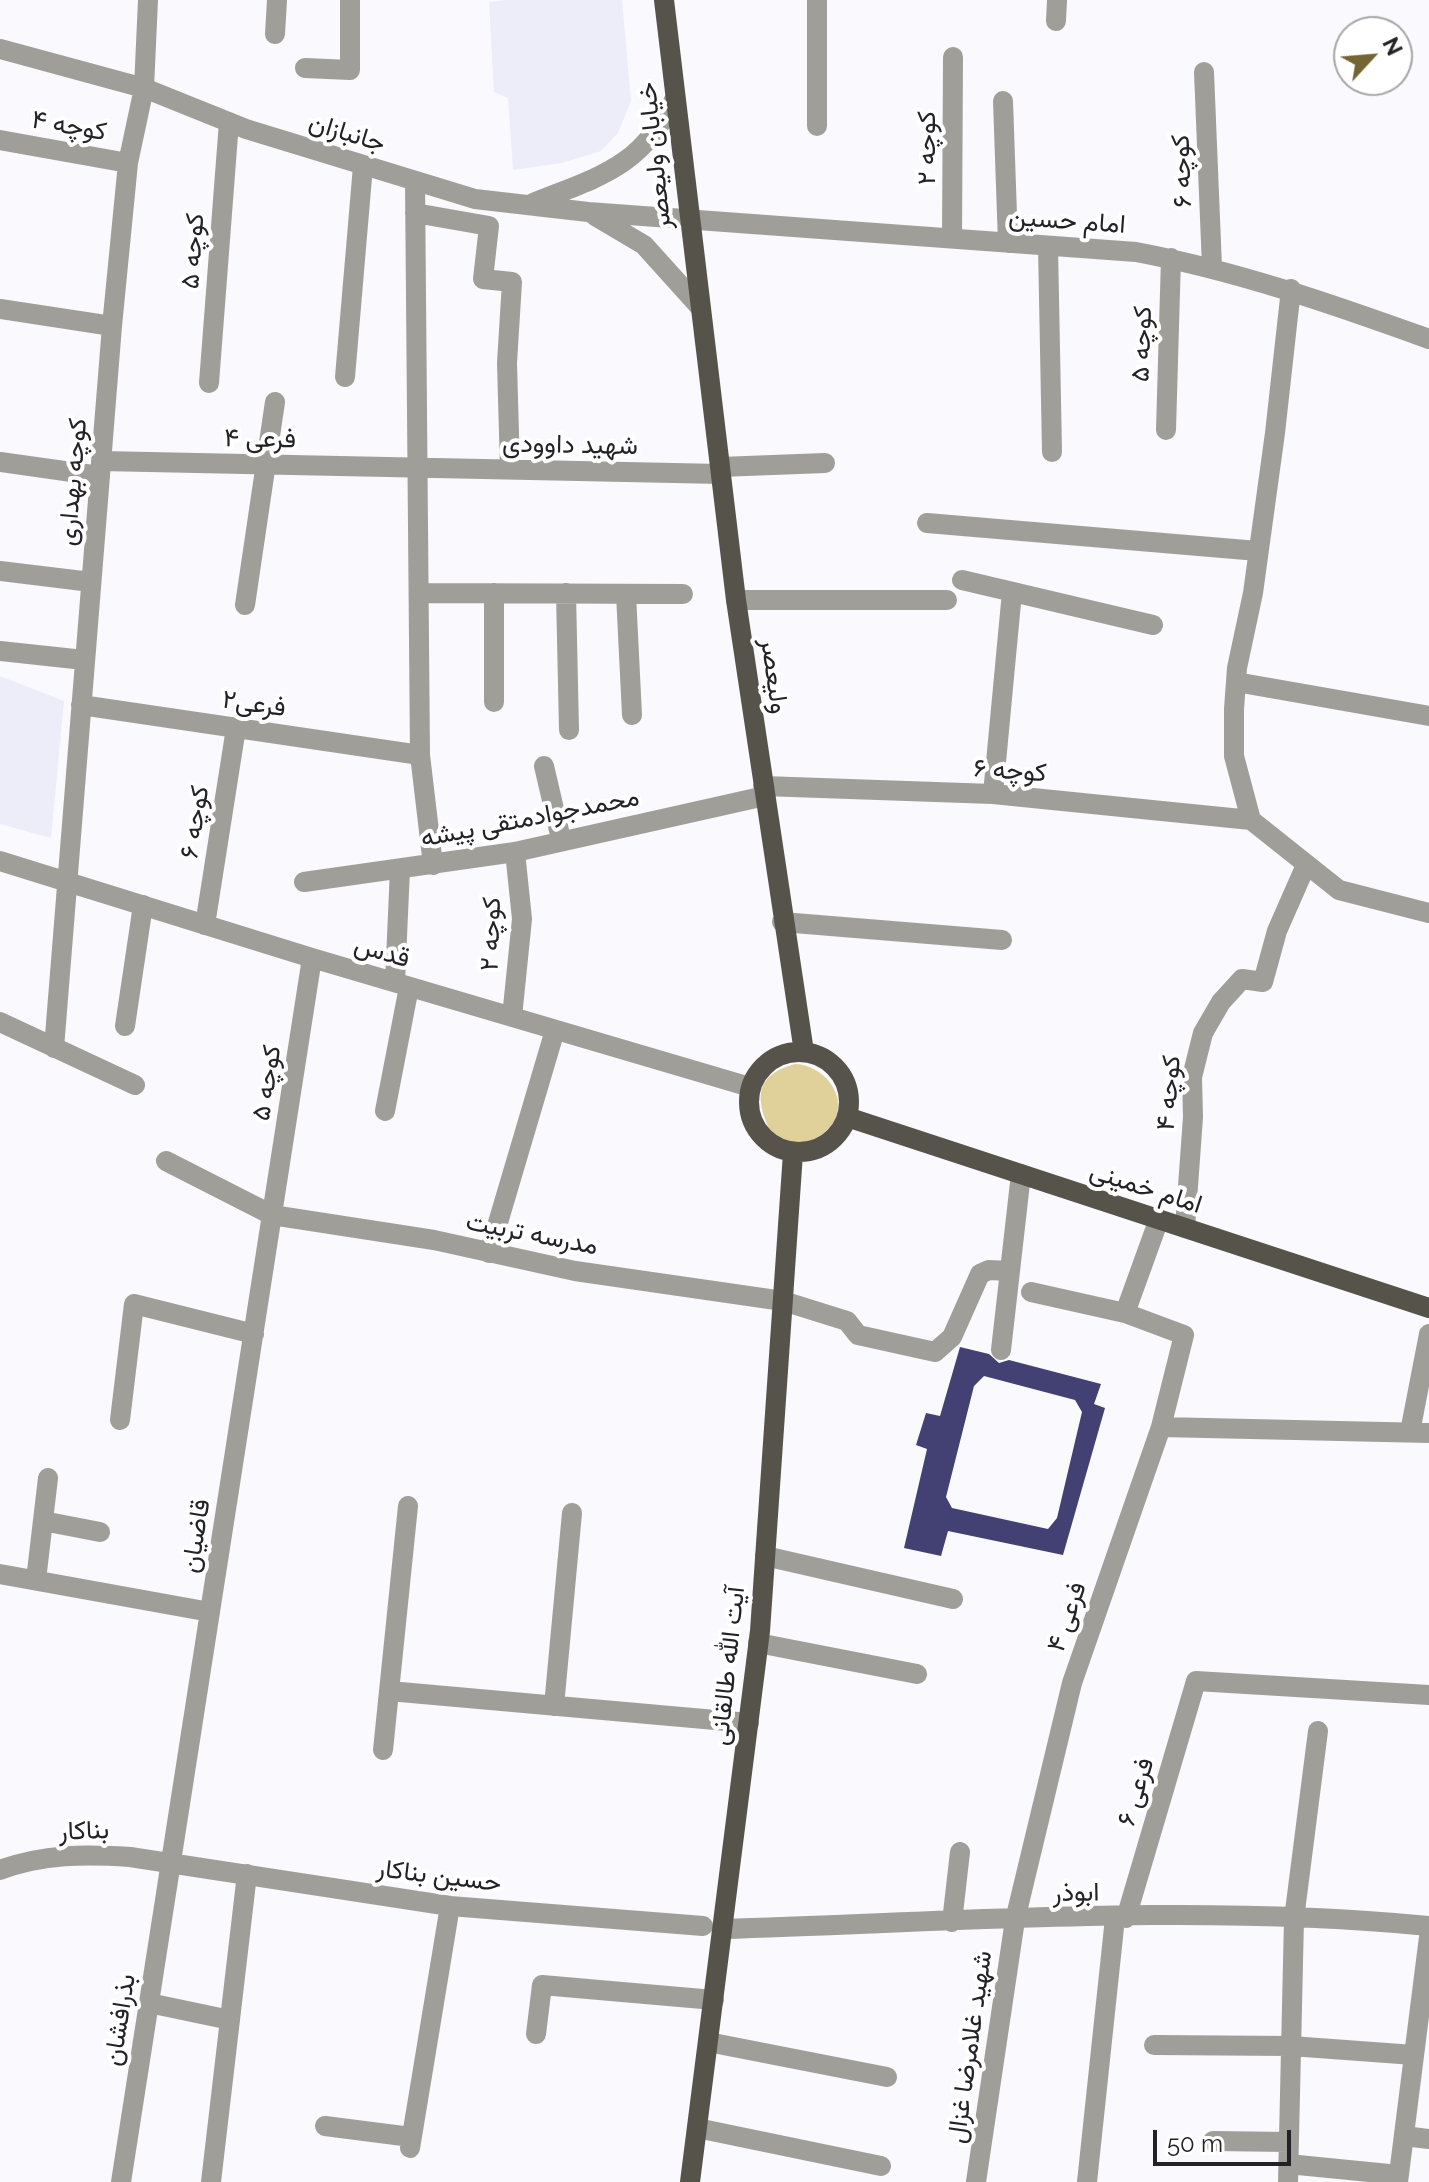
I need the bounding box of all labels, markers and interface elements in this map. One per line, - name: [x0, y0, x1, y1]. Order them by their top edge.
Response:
- north arrow: [1333, 16, 1413, 96]
- text: N: [1377, 33, 1408, 60]
- street label: خیابان ولیعصر: [632, 81, 678, 231]
- street label: کوچه ۴: [29, 104, 109, 148]
- street label: جانبازان: [305, 107, 389, 159]
- street label: کوچه ۲: [911, 111, 943, 185]
- street label: کوچه ۶: [1165, 134, 1199, 208]
- street label: امام حسین: [1007, 201, 1127, 241]
- street label: کوچه ۵: [175, 212, 211, 290]
- street label: کوچه ۵: [1125, 305, 1159, 383]
- street label: کوچه بهداری: [52, 417, 94, 547]
- street label: فرعی ۴: [224, 423, 296, 455]
- street label: شهید داوودی: [502, 428, 638, 462]
- street label: ولیعصر: [753, 636, 795, 716]
- street label: فرعی۲: [220, 684, 288, 724]
- street label: ۶ کوچه: [972, 753, 1048, 789]
- street label: محمدجوادمتقی پیشه: [418, 782, 642, 854]
- street label: کوچه ۶: [174, 783, 216, 861]
- street label: کوچه ۲: [474, 896, 508, 972]
- street label: قدس: [351, 929, 413, 975]
- street label: کوچه ۵: [246, 1043, 288, 1123]
- street label: کوچه ۴: [1150, 1054, 1188, 1132]
- street label: امام خمینی: [1086, 1155, 1206, 1221]
- street label: مدرسه تربیت: [463, 1206, 601, 1262]
- street label: قاضیان: [175, 1497, 217, 1575]
- street label: فرعی ۴: [1041, 1578, 1093, 1656]
- street label: آیت الله طالقانی: [704, 1585, 752, 1747]
- street label: فرعی ۶: [1111, 1754, 1161, 1830]
- street label: بناکار: [58, 1815, 110, 1847]
- street label: حسین بناکار: [375, 1853, 503, 1899]
- street label: ابوذر: [1052, 1877, 1100, 1909]
- street label: شهید غلامرضا غزال: [941, 1949, 999, 2145]
- street label: بذرافشان: [97, 1972, 143, 2068]
- scale bar: [1157, 2114, 1295, 2164]
- text: 50 m: [1167, 2129, 1223, 2158]

